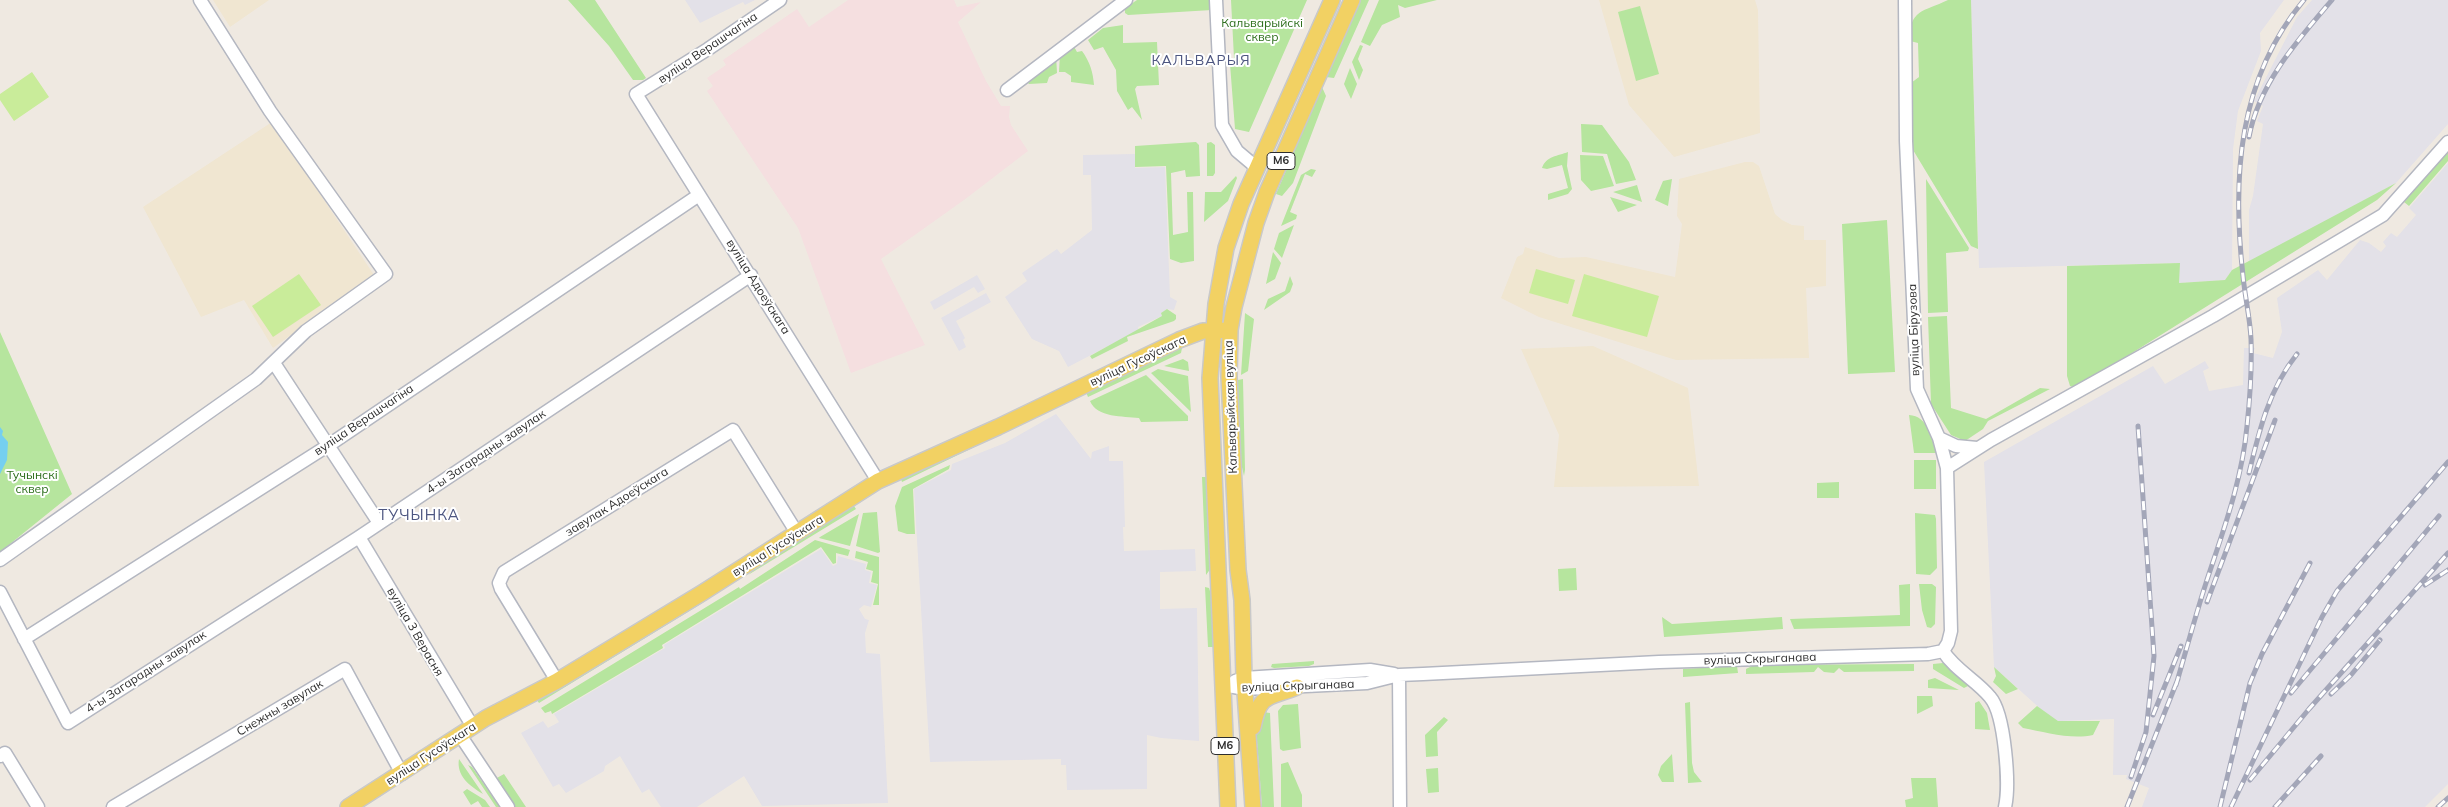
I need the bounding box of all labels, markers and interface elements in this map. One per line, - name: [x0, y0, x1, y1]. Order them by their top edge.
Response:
- street label: вуліца Верашчагіна: [656, 9, 760, 87]
- park label: Кальварыйскі сквер: [1221, 16, 1303, 44]
- district label: КАЛЬВАРЫЯ: [1150, 53, 1252, 69]
- road number: М6: [1267, 153, 1295, 170]
- street label: вуліца Адоеўскага: [723, 237, 793, 337]
- street label: вуліца Бірузова: [1905, 284, 1923, 376]
- street label: вуліца Гусоўскага: [1088, 332, 1188, 390]
- street label: Кальварыйская вуліца: [1221, 340, 1241, 474]
- street label: вуліца Верашчагіна: [312, 381, 416, 459]
- street label: 4-ы Загарадны завулак: [424, 407, 548, 497]
- street label: завулак Адоеўскага: [563, 464, 671, 540]
- park label: Тучынскі сквер: [6, 468, 58, 496]
- district label: ТУЧЫНКА: [377, 506, 461, 524]
- street label: вуліца Гусоўскага: [730, 512, 826, 580]
- street label: вуліца 3 Верасня: [384, 585, 446, 679]
- street label: 4-ы Загарадны завулак: [83, 628, 209, 716]
- street label: вуліца Скрыганава: [1703, 650, 1817, 668]
- street label: Снежны завулак: [234, 677, 326, 739]
- street label: вуліца Скрыганава: [1241, 677, 1355, 695]
- street label: вуліца Гусоўскага: [383, 720, 479, 788]
- road number: М6: [1211, 738, 1239, 754]

